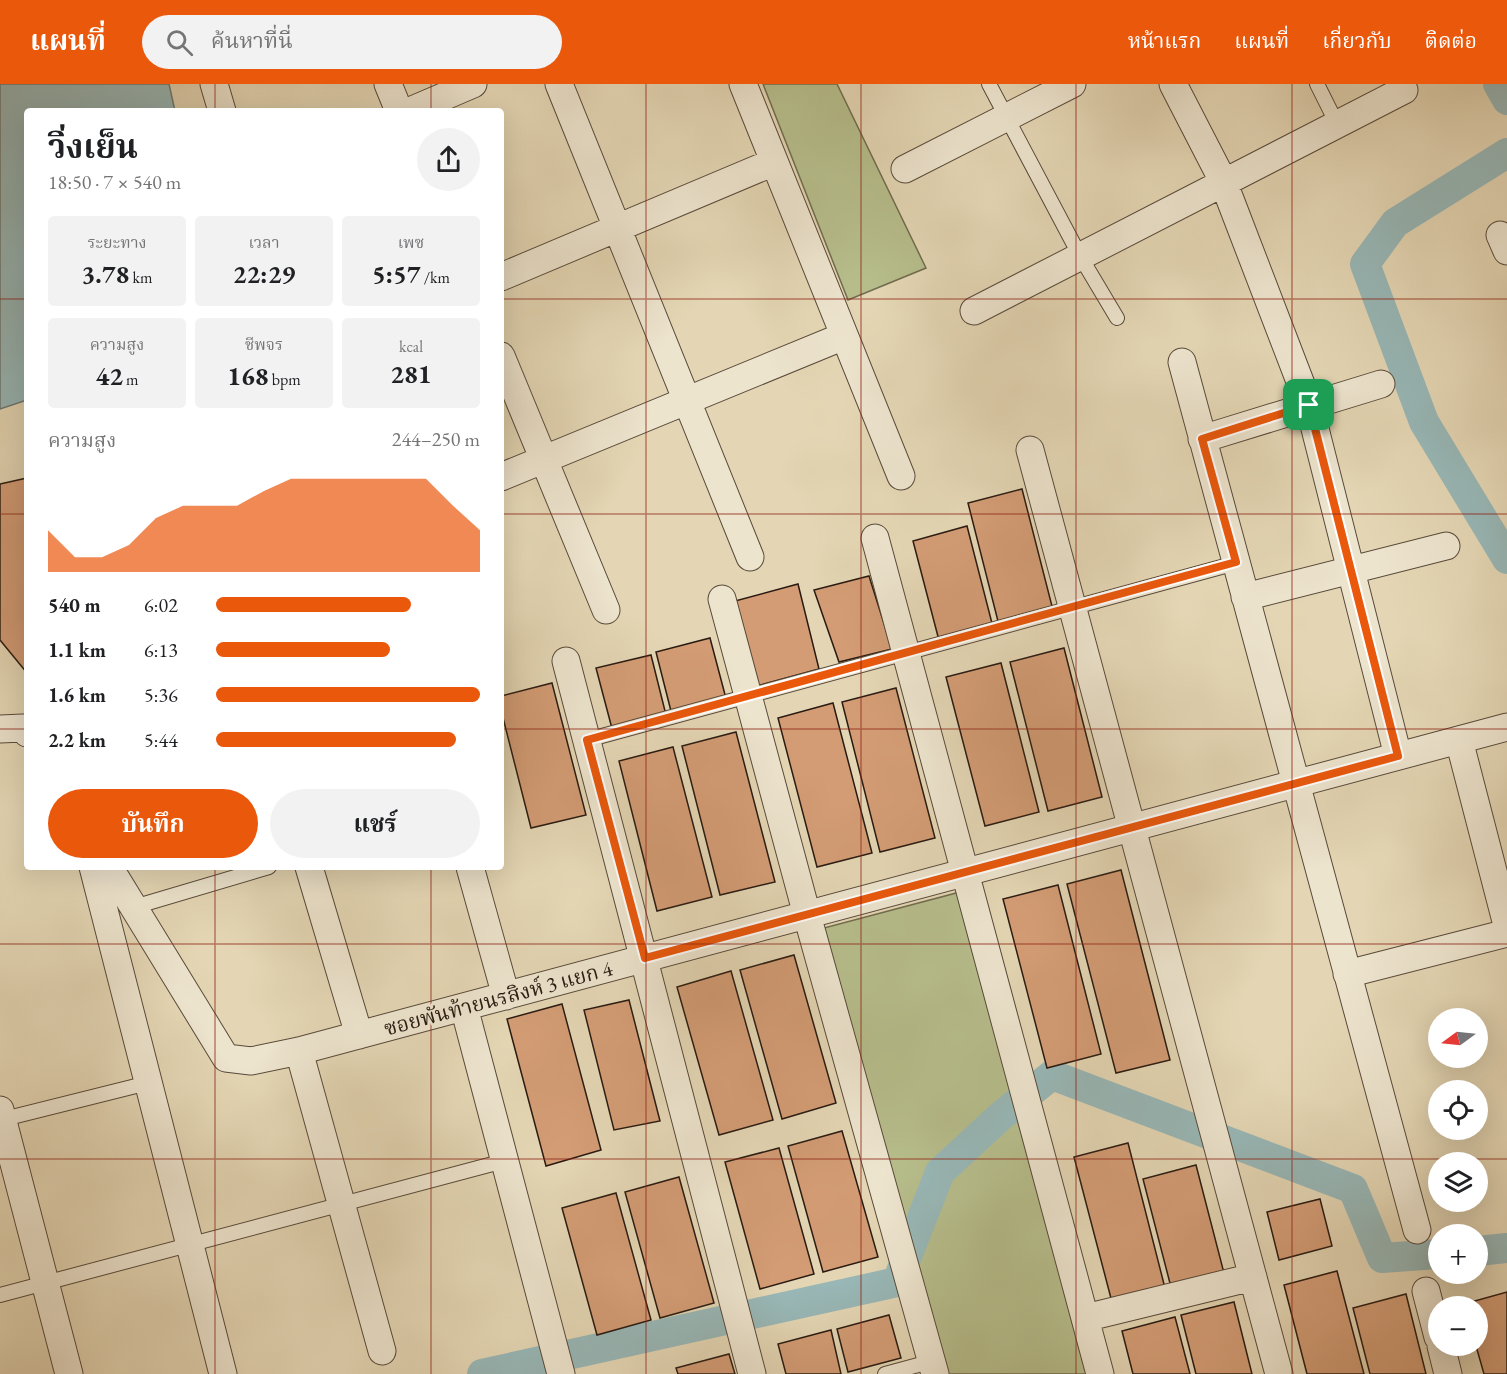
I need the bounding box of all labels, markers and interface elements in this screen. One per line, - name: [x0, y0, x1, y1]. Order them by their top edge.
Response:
- search box: [142, 15, 562, 69]
- text: แผนที่: [30, 22, 106, 58]
- icon: search: [163, 26, 196, 59]
- text: ค้นหาที่นี่: [211, 26, 293, 55]
- text: หน้าแรก: [1128, 27, 1201, 54]
- text: แผนที่: [1234, 27, 1289, 54]
- text: เกี่ยวกับ: [1322, 27, 1392, 54]
- text: ติดต่อ: [1425, 27, 1477, 54]
- text: วิ่งเย็น: [48, 125, 138, 168]
- button: share: [417, 128, 480, 191]
- text: 18:50 · 7 × 540 m: [48, 169, 181, 195]
- text: ระยะทาง: [87, 232, 147, 253]
- text: เวลา: [248, 232, 280, 253]
- text: เพซ: [398, 232, 424, 253]
- text: 3.78: [82, 257, 129, 291]
- text: 22:29: [233, 257, 295, 291]
- text: 5:57: [372, 257, 421, 291]
- text: km: [129, 267, 152, 288]
- text: /km: [421, 267, 450, 288]
- text: ความสูง: [90, 334, 144, 355]
- text: ชีพจร: [245, 334, 283, 355]
- text: kcal: [399, 336, 423, 357]
- text: 281: [390, 357, 432, 391]
- text: 42: [95, 359, 123, 393]
- text: 168: [227, 359, 269, 393]
- text: m: [123, 369, 139, 390]
- text: bpm: [269, 369, 301, 390]
- pin: [1283, 379, 1334, 430]
- icon: arrive: [1292, 388, 1325, 421]
- text: 244–250 m: [392, 426, 480, 452]
- text: ความสูง: [48, 427, 116, 453]
- text: 540 m: [48, 592, 101, 618]
- text: 6:02: [144, 592, 178, 618]
- text: 1.1 km: [48, 637, 106, 663]
- text: 6:13: [144, 637, 178, 663]
- text: 1.6 km: [48, 682, 106, 708]
- text: 5:36: [144, 682, 178, 708]
- text: 2.2 km: [48, 727, 106, 753]
- text: 5:44: [144, 727, 178, 753]
- button: บันทึก: [48, 789, 258, 858]
- button: แชร์: [270, 789, 480, 858]
- street label: ซอยพันท้ายนรสิงห์ 3 แยก 4: [381, 954, 616, 1042]
- north arrow: [1428, 1008, 1488, 1068]
- map controls: [1428, 1008, 1488, 1356]
- button: locate: [1428, 1080, 1488, 1140]
- button: layers: [1428, 1152, 1488, 1212]
- button: +: [1428, 1224, 1488, 1284]
- button: −: [1428, 1296, 1488, 1356]

